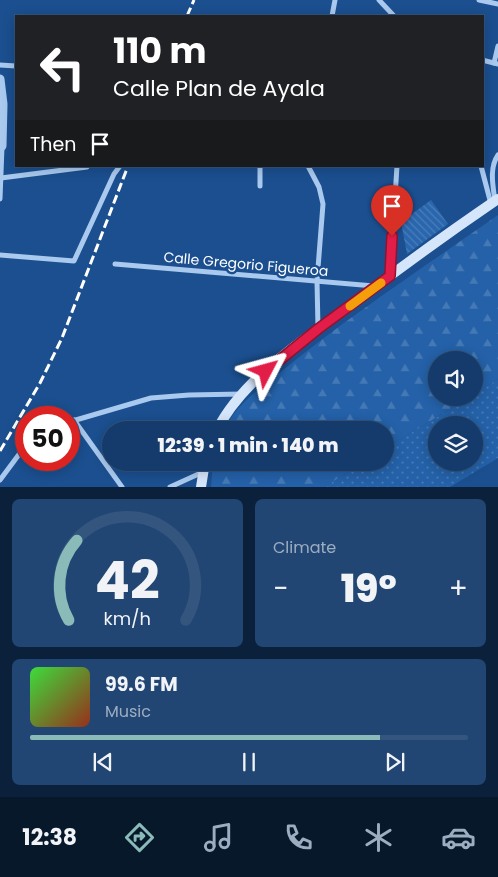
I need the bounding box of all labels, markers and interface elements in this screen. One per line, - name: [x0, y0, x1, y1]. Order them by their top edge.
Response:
- text: 110 m: [113, 26, 207, 75]
- icon: left: [30, 35, 95, 100]
- text: Calle Plan de Ayala: [113, 73, 325, 104]
- icon: arrive: [86, 130, 114, 158]
- text: Then: [30, 131, 76, 158]
- pin: [371, 185, 413, 236]
- icon: arrive: [378, 192, 406, 220]
- street label: Calle Gregorio Figueroa: [163, 247, 329, 281]
- position arrow: [239, 344, 291, 396]
- map controls: [428, 351, 483, 471]
- button: sound: [428, 351, 483, 406]
- speed limit sign: 50: [15, 406, 80, 471]
- button: layers: [428, 416, 483, 471]
- text: 12:39 · 1 min · 140 m: [158, 432, 338, 459]
- text: Climate: [273, 536, 336, 559]
- text: 42: [95, 544, 160, 617]
- text: 19°: [341, 562, 397, 615]
- text: −: [273, 569, 288, 608]
- text: +: [449, 569, 468, 608]
- text: km/h: [104, 606, 151, 631]
- text: 99.6 FM: [105, 671, 178, 698]
- text: Music: [105, 700, 151, 723]
- icon: previous: [89, 748, 117, 776]
- icon: pause: [235, 748, 263, 776]
- icon: next: [381, 748, 409, 776]
- icon: directions: [122, 820, 157, 855]
- icon: music: [201, 820, 236, 855]
- icon: phone: [281, 820, 316, 855]
- icon: climate: [361, 820, 396, 855]
- icon: car: [441, 820, 476, 855]
- text: 12:38: [22, 822, 77, 853]

